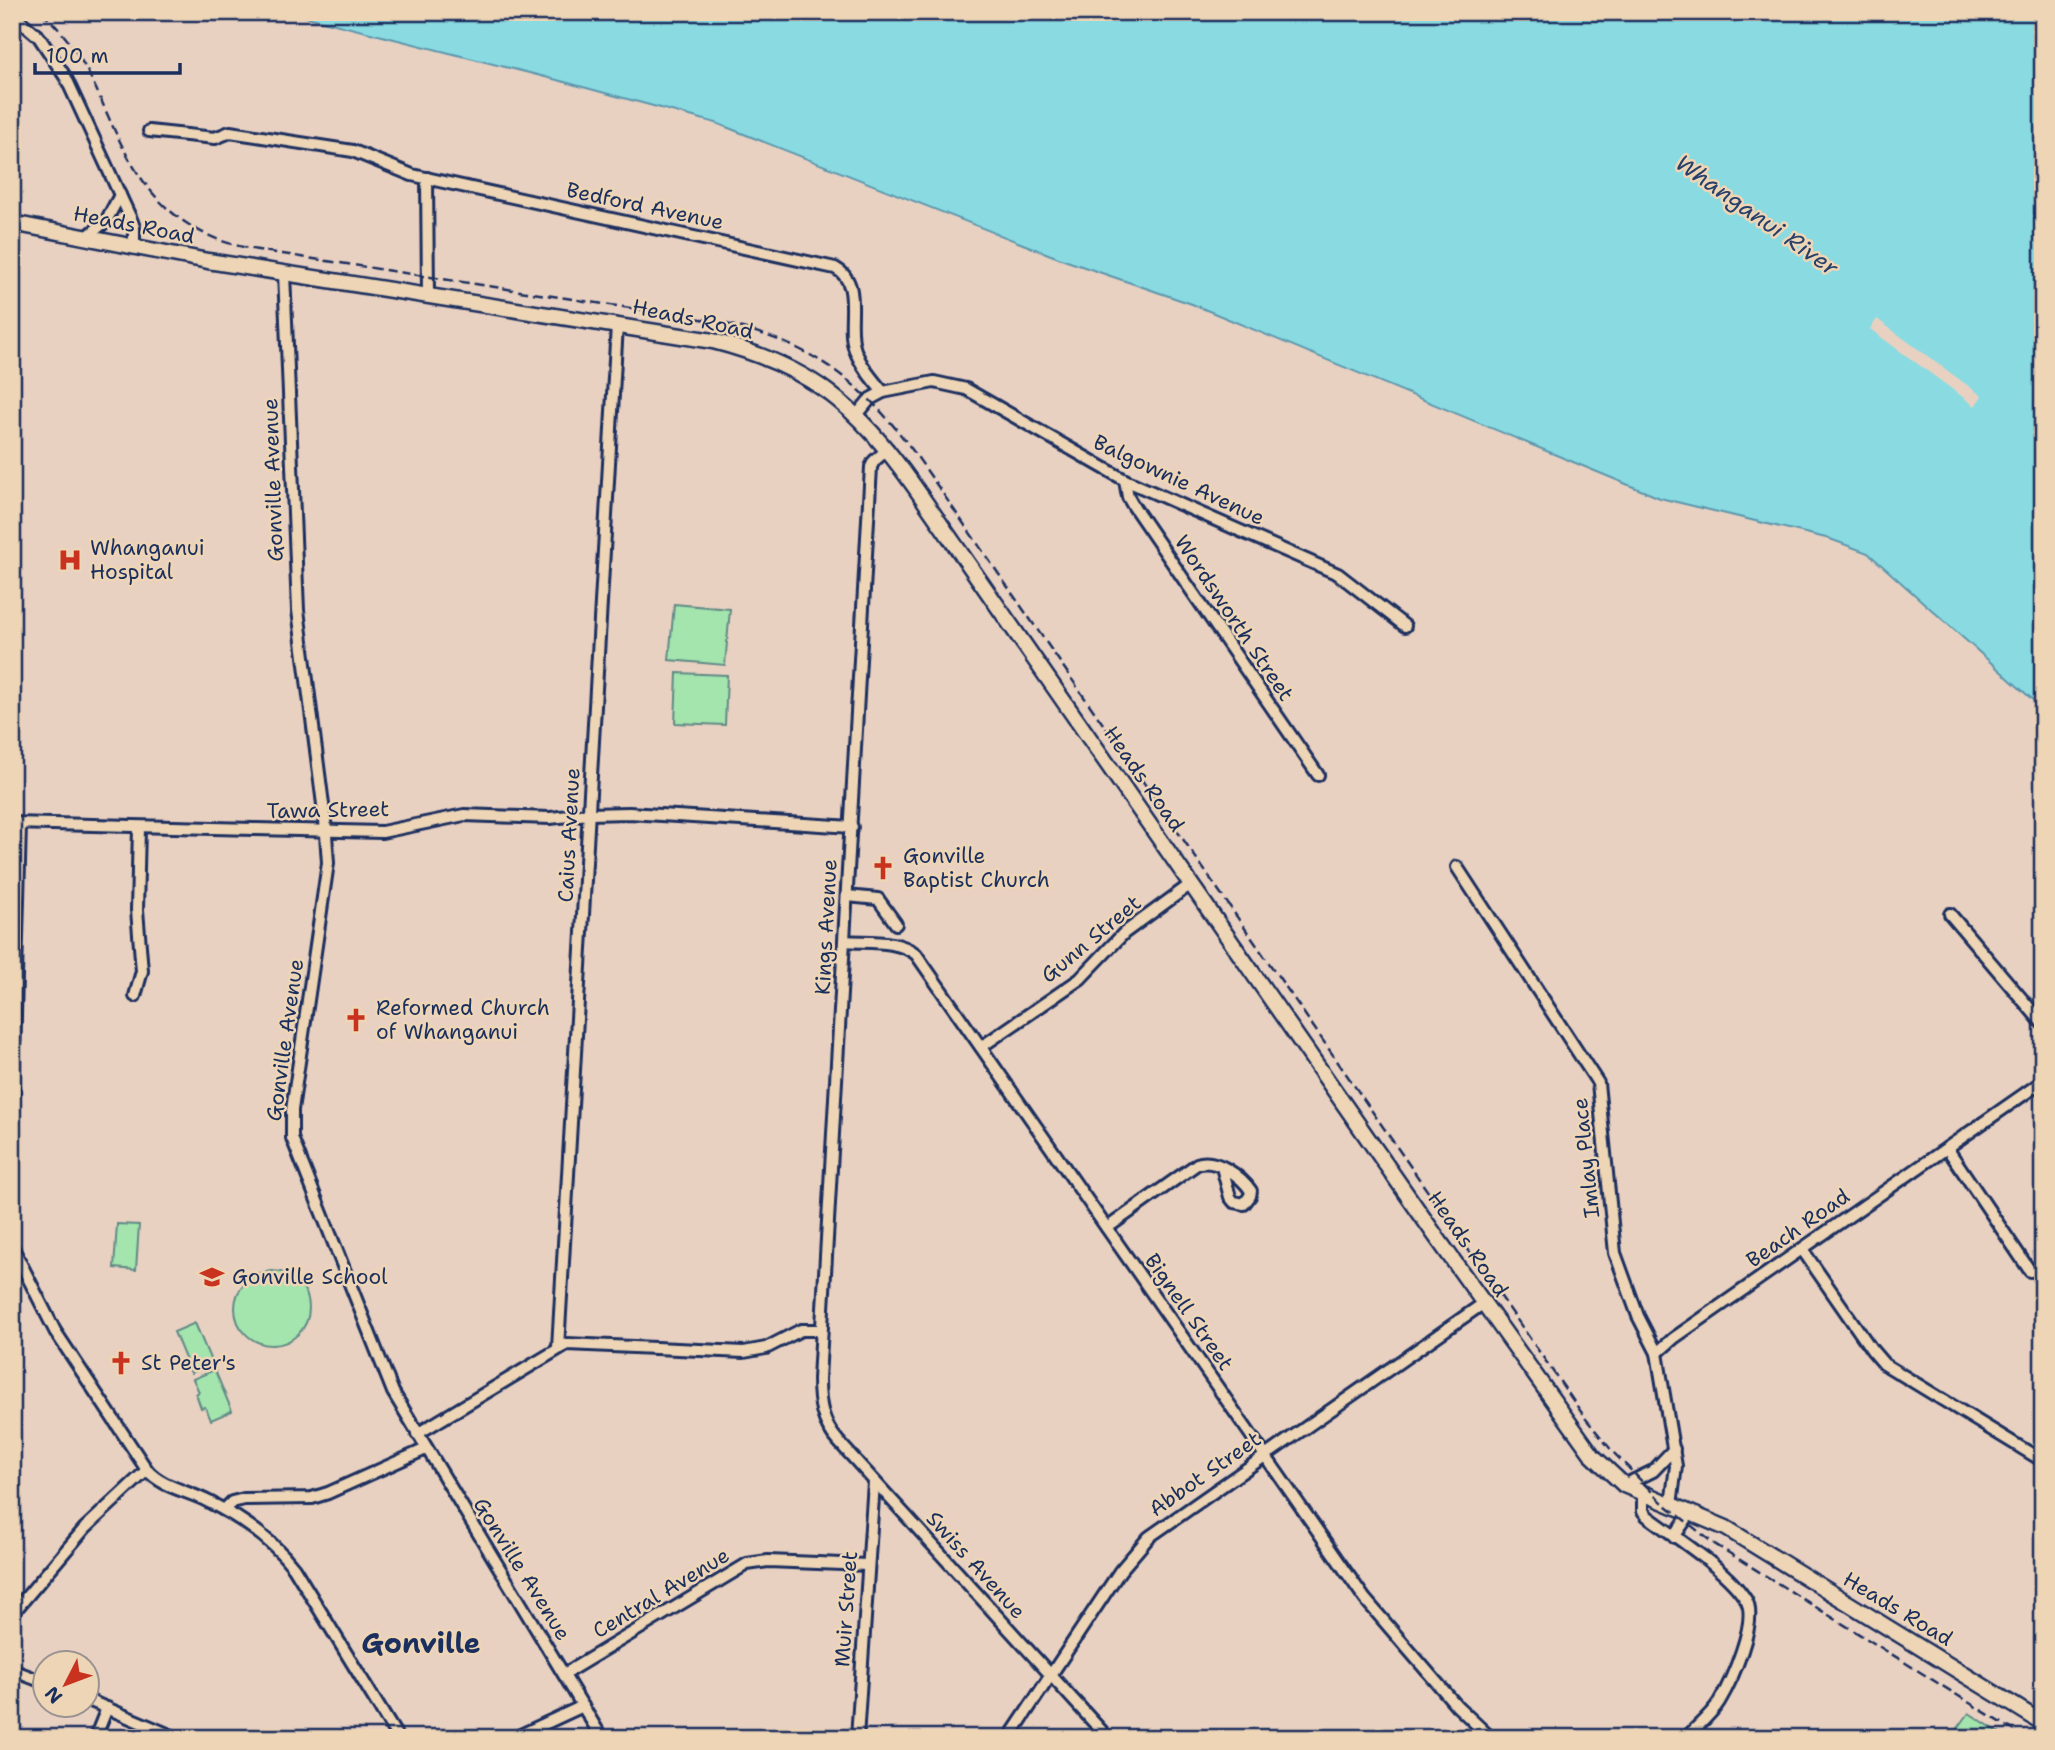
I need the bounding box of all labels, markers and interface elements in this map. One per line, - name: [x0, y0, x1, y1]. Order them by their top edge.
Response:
- scale bar: [35, 32, 180, 76]
- text: 100 m: [46, 42, 109, 70]
- water label: Whanganui River: [1670, 148, 1845, 283]
- street label: Bedford Avenue: [564, 176, 726, 236]
- street label: Heads Road: [71, 200, 197, 250]
- street label: Heads Road: [630, 292, 756, 346]
- street label: Gonville Avenue: [256, 398, 290, 562]
- street label: Balgownie Avenue: [1089, 428, 1269, 532]
- street label: Wordsworth Street: [1168, 529, 1300, 707]
- place label: Whanganui Hospital: [90, 534, 205, 586]
- hospital icon: Whanganui Hospital: [56, 546, 84, 574]
- street label: Heads Road: [1097, 721, 1191, 837]
- street label: Caius Avenue: [551, 767, 587, 903]
- street label: Tawa Street: [266, 795, 390, 825]
- place label: Gonville Baptist Church: [903, 842, 1050, 894]
- church icon: Gonville Baptist Church: [869, 854, 897, 882]
- street label: Kings Avenue: [808, 858, 844, 996]
- street label: Gunn Street: [1035, 889, 1147, 989]
- street label: Gonville Avenue: [260, 957, 310, 1123]
- place label: Reformed Church of Whanganui: [376, 994, 550, 1046]
- church icon: Reformed Church of Whanganui: [342, 1006, 370, 1034]
- street label: Imlay Place: [1566, 1096, 1606, 1220]
- street label: Beach Road: [1741, 1182, 1855, 1274]
- street label: Heads Road: [1421, 1186, 1515, 1302]
- street label: Bignell Street: [1138, 1248, 1240, 1376]
- school or university icon: Gonville School: [198, 1263, 226, 1291]
- place label: Gonville School: [232, 1263, 388, 1291]
- church icon: St Peter's: [107, 1349, 135, 1377]
- place label: St Peter's: [141, 1349, 236, 1377]
- street label: Abbot Street: [1143, 1425, 1267, 1523]
- street label: Gonville Avenue: [467, 1492, 577, 1646]
- street label: Swiss Avenue: [920, 1505, 1032, 1625]
- street label: Central Avenue: [587, 1541, 735, 1645]
- street label: Muir Street: [828, 1550, 864, 1668]
- street label: Heads Road: [1838, 1565, 1958, 1653]
- district label: Gonville: [361, 1624, 481, 1662]
- north arrow: [32, 1648, 102, 1718]
- text: N: [39, 1681, 68, 1709]

